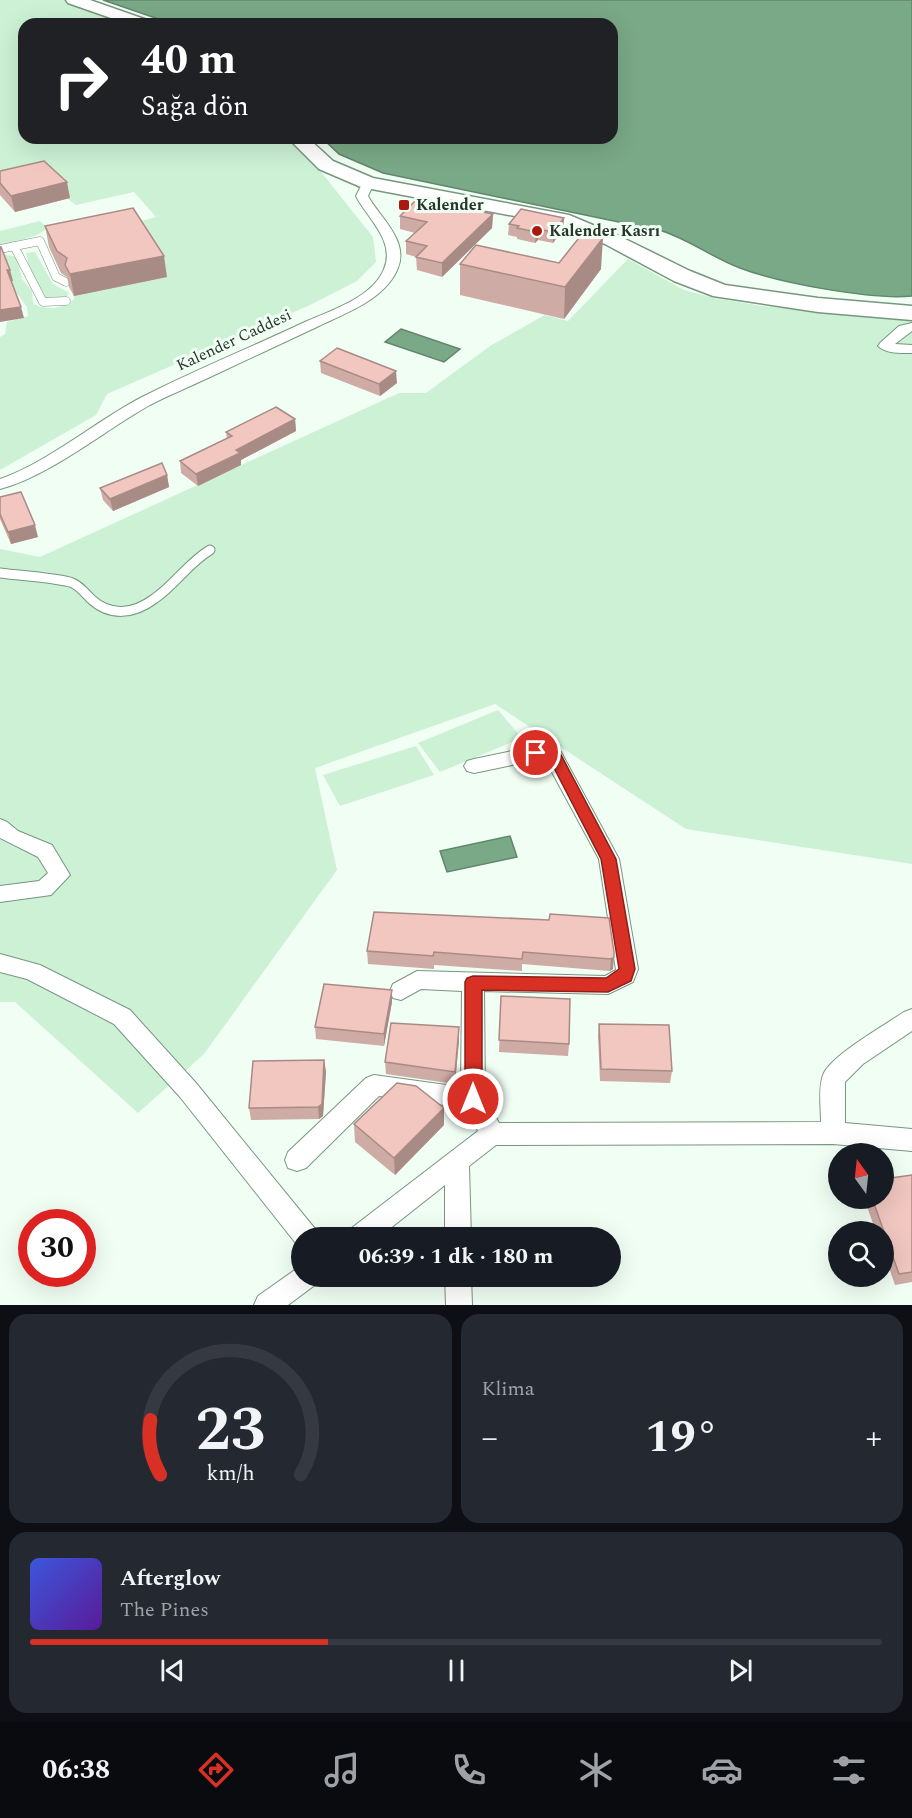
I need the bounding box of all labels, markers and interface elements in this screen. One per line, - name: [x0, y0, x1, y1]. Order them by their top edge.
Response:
- text: 40 m: [141, 29, 236, 92]
- icon: right: [42, 42, 120, 120]
- text: Sağa dön: [141, 86, 249, 128]
- place label: Kalender: [416, 193, 484, 217]
- marker: Kalender: [397, 198, 411, 212]
- place label: Kalender Kasrı: [549, 219, 660, 243]
- marker: Kalender Kasrı: [530, 224, 544, 238]
- street label: Kalender Caddesi: [172, 303, 296, 377]
- pin: [510, 727, 561, 778]
- icon: arrive: [519, 736, 552, 769]
- position arrow: [441, 1067, 505, 1131]
- north arrow: [828, 1143, 894, 1209]
- map controls: [828, 1143, 894, 1287]
- speed limit sign: 30: [18, 1209, 96, 1287]
- button: search: [828, 1221, 894, 1287]
- text: 06:39 · 1 dk · 180 m: [359, 1240, 553, 1273]
- text: Klima: [482, 1374, 535, 1404]
- text: 23: [195, 1383, 265, 1478]
- text: 19°: [645, 1403, 718, 1472]
- text: −: [482, 1413, 498, 1463]
- text: +: [866, 1413, 882, 1463]
- text: km/h: [206, 1458, 254, 1491]
- text: Afterglow: [120, 1562, 220, 1595]
- text: The Pines: [120, 1595, 209, 1625]
- icon: previous: [156, 1654, 189, 1687]
- icon: pause: [440, 1654, 473, 1687]
- icon: next: [724, 1654, 757, 1687]
- text: 06:38: [42, 1749, 110, 1791]
- icon: directions: [195, 1749, 237, 1791]
- icon: music: [321, 1749, 363, 1791]
- icon: phone: [448, 1749, 490, 1791]
- icon: climate: [575, 1749, 617, 1791]
- icon: car: [701, 1749, 743, 1791]
- icon: filters: [828, 1749, 870, 1791]

